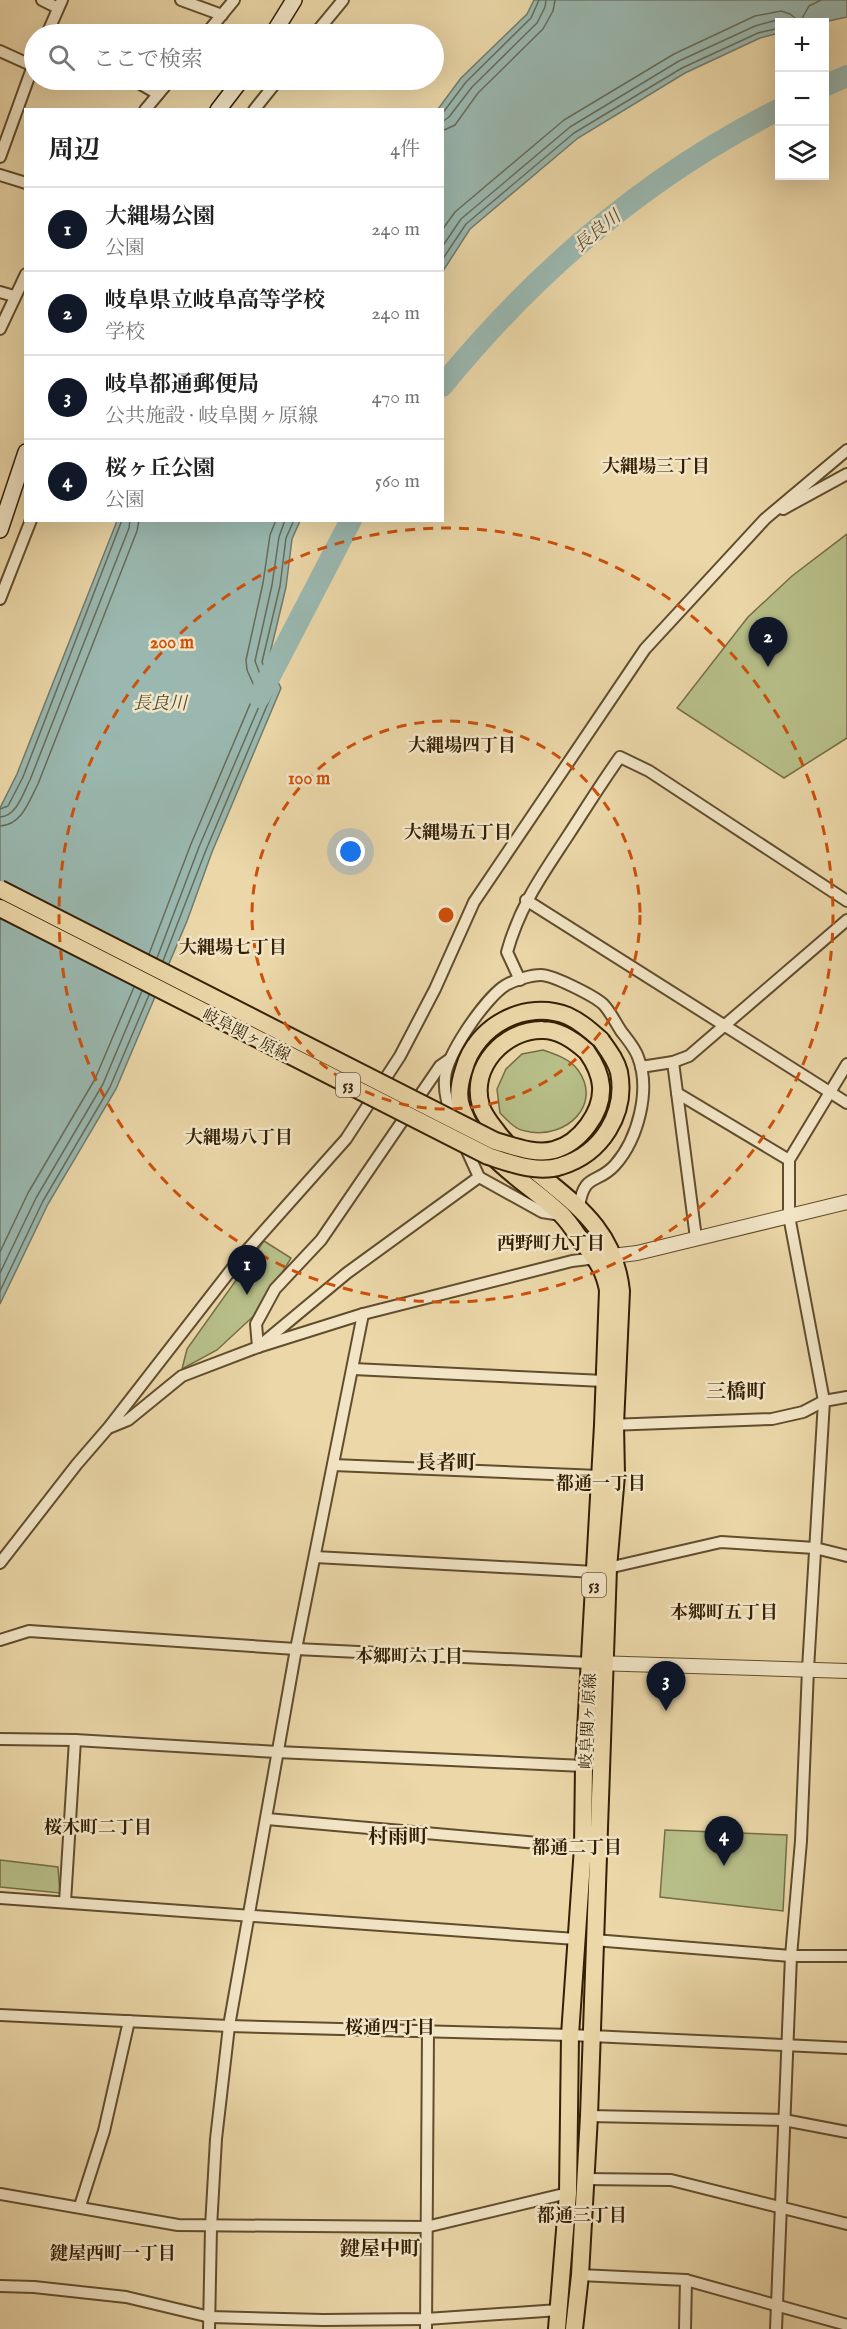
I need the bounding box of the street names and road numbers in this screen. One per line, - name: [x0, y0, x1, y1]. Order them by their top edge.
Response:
- street label: 岐阜関ヶ原線: [199, 1005, 293, 1066]
- road number: 53: [336, 1073, 360, 1097]
- road number: 53: [582, 1573, 606, 1597]
- street label: 岐阜関ヶ原線: [576, 1673, 601, 1770]

